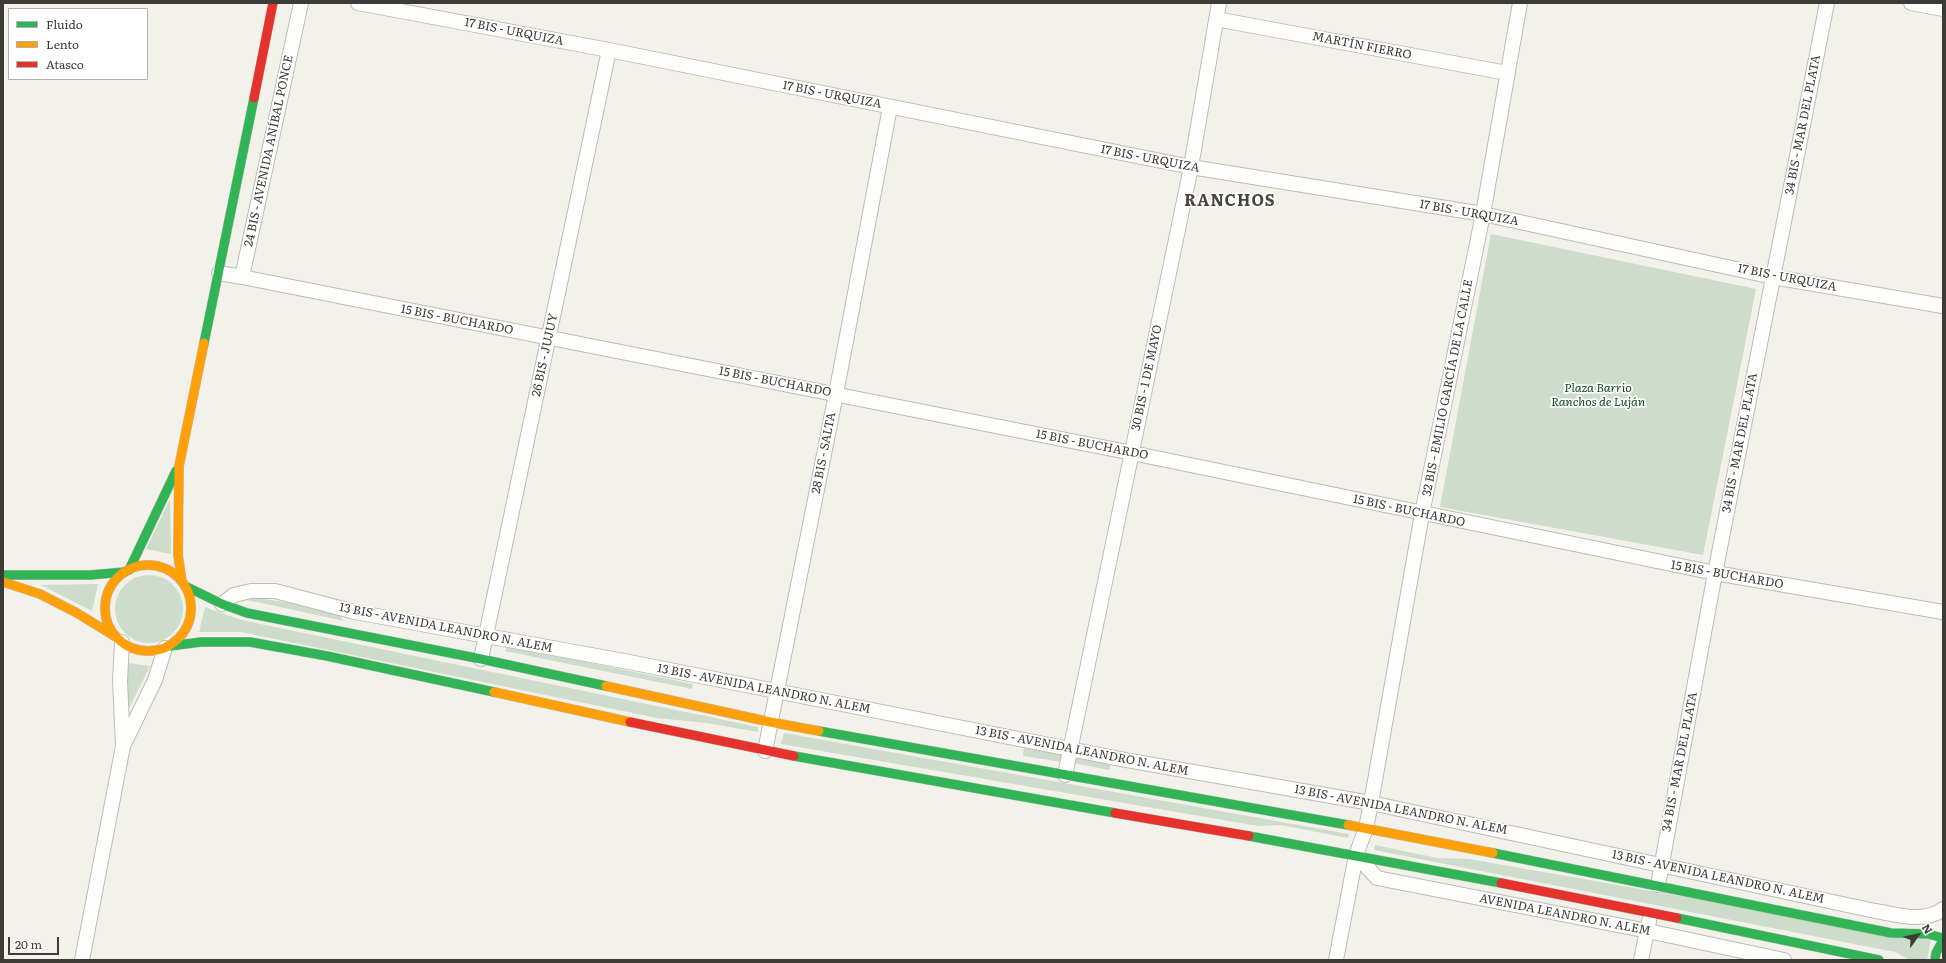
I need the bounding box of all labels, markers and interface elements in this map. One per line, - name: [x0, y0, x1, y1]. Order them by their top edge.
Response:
- legend: [8, 8, 148, 80]
- text: Fluido: [46, 15, 83, 33]
- street label: 17 BIS - URQUIZA: [463, 15, 565, 49]
- street label: MARTÍN FIERRO: [1311, 29, 1413, 63]
- text: Lento: [46, 35, 79, 53]
- street label: 24 BIS - AVENIDA ANÍBAL PONCE: [242, 54, 296, 248]
- street label: 34 BIS - MAR DEL PLATA: [1782, 54, 1824, 196]
- text: Atasco: [46, 55, 84, 73]
- street label: 17 BIS - URQUIZA: [781, 78, 883, 112]
- street label: 17 BIS - URQUIZA: [1099, 142, 1201, 176]
- district label: RANCHOS: [1184, 191, 1276, 211]
- street label: 17 BIS - URQUIZA: [1418, 197, 1520, 229]
- street label: 17 BIS - URQUIZA: [1736, 261, 1838, 295]
- street label: 32 BIS - EMILIO GARCÍA DE LA CALLE: [1420, 278, 1476, 498]
- street label: 15 BIS - BUCHARDO: [400, 302, 514, 338]
- street label: 26 BIS - JUJUY: [529, 312, 561, 398]
- street label: 30 BIS - 1 DE MAYO: [1129, 324, 1165, 432]
- street label: 15 BIS - BUCHARDO: [718, 364, 832, 400]
- street label: 34 BIS - MAR DEL PLATA: [1719, 372, 1761, 514]
- park label: Plaza Barrio Ranchos de Luján: [1551, 381, 1645, 409]
- street label: 28 BIS - SALTA: [809, 411, 839, 495]
- street label: 15 BIS - BUCHARDO: [1035, 427, 1149, 463]
- street label: 15 BIS - BUCHARDO: [1352, 492, 1466, 530]
- street label: 15 BIS - BUCHARDO: [1670, 558, 1784, 592]
- street label: 13 BIS - AVENIDA LEANDRO N. ALEM: [338, 600, 554, 656]
- street label: 13 BIS - AVENIDA LEANDRO N. ALEM: [656, 661, 872, 717]
- street label: 34 BIS - MAR DEL PLATA: [1659, 691, 1701, 833]
- street label: 13 BIS - AVENIDA LEANDRO N. ALEM: [974, 723, 1190, 779]
- street label: 13 BIS - AVENIDA LEANDRO N. ALEM: [1293, 782, 1509, 838]
- street label: 13 BIS - AVENIDA LEANDRO N. ALEM: [1610, 847, 1826, 907]
- street label: AVENIDA LEANDRO N. ALEM: [1478, 891, 1652, 939]
- north arrow: [1898, 915, 1938, 955]
- text: N: [1919, 920, 1937, 937]
- scale bar: [10, 929, 61, 955]
- text: 20 m: [15, 935, 42, 953]

